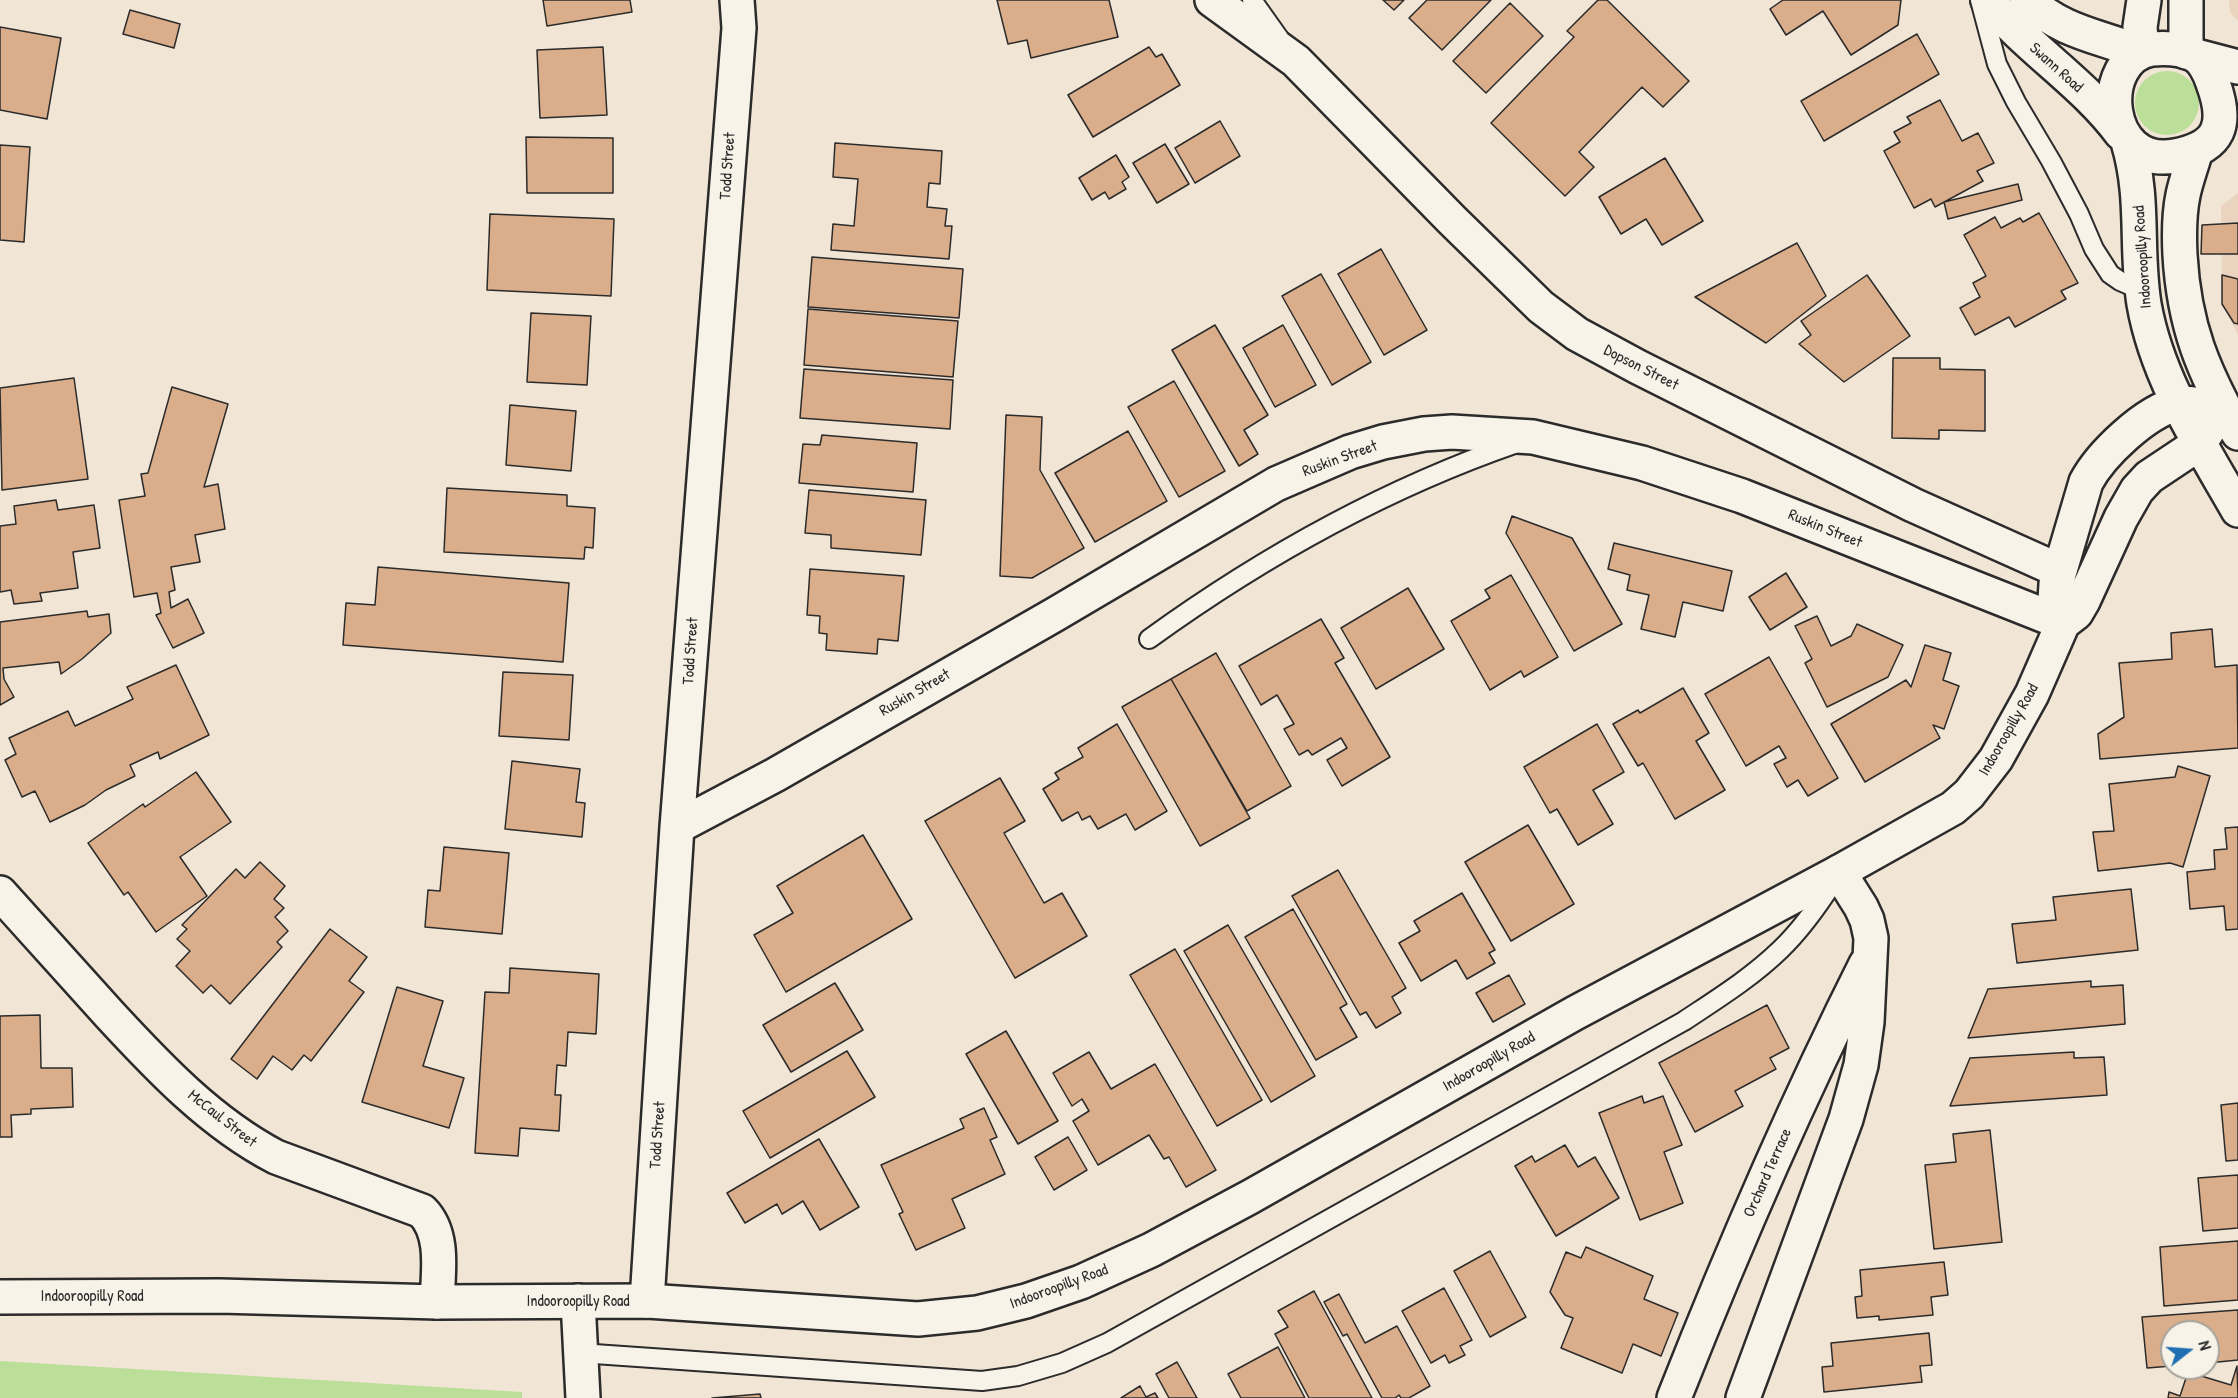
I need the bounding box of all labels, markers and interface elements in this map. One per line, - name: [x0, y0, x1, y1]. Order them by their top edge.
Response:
- street label: Swann Road: [2025, 39, 2087, 97]
- street label: Todd Street: [716, 132, 740, 200]
- street label: Indooroopilly Road: [2130, 205, 2156, 309]
- street label: Dopson Street: [1600, 341, 1682, 395]
- street label: Ruskin Street: [1300, 437, 1380, 481]
- street label: Ruskin Street: [1785, 505, 1865, 553]
- street label: Todd Street: [679, 617, 703, 685]
- street label: Ruskin Street: [876, 665, 954, 721]
- street label: Indooroopilly Road: [1975, 681, 2043, 779]
- street label: Indooroopilly Road: [1440, 1028, 1538, 1096]
- street label: McCaul Street: [184, 1086, 260, 1152]
- street label: Todd Street: [646, 1101, 670, 1169]
- street label: Orchard Terrace: [1740, 1126, 1796, 1220]
- street label: Indooroopilly Road: [1007, 1260, 1111, 1314]
- street label: Indooroopilly Road: [40, 1287, 144, 1307]
- street label: Indooroopilly Road: [526, 1292, 630, 1312]
- north arrow: [2160, 1320, 2220, 1380]
- text: N: [2194, 1338, 2217, 1353]

